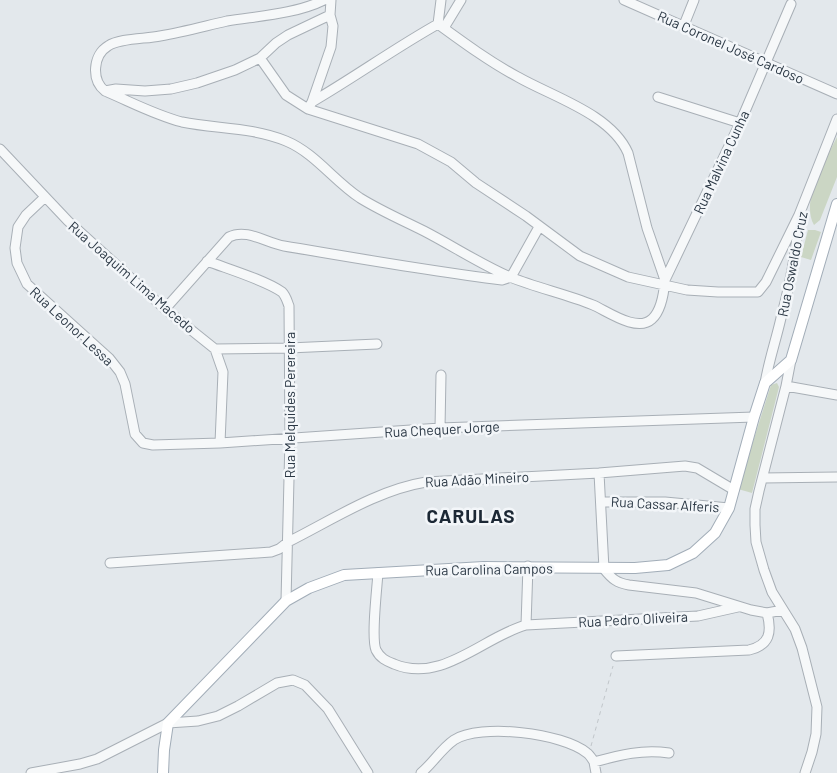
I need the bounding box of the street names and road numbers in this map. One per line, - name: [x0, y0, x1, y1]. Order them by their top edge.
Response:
- street label: Rua Coronel José Cardoso: [655, 7, 807, 87]
- street label: Rua Malvina Cunha: [690, 107, 752, 217]
- street label: Rua Oswaldo Cruz: [773, 210, 811, 318]
- street label: Rua Joaquim Lima Macedo: [65, 217, 199, 337]
- street label: Rua Leonor Lessa: [27, 283, 117, 369]
- street label: Rua Melquides Perereira: [281, 332, 298, 478]
- street label: Rua Chequer Jorge: [384, 417, 500, 441]
- street label: Rua Adão Mineiro: [425, 468, 529, 490]
- street label: Rua Cassar Alferis: [610, 493, 720, 515]
- street label: Rua Carolina Campos: [425, 559, 553, 579]
- street label: Rua Pedro Oliveira: [578, 608, 688, 630]

